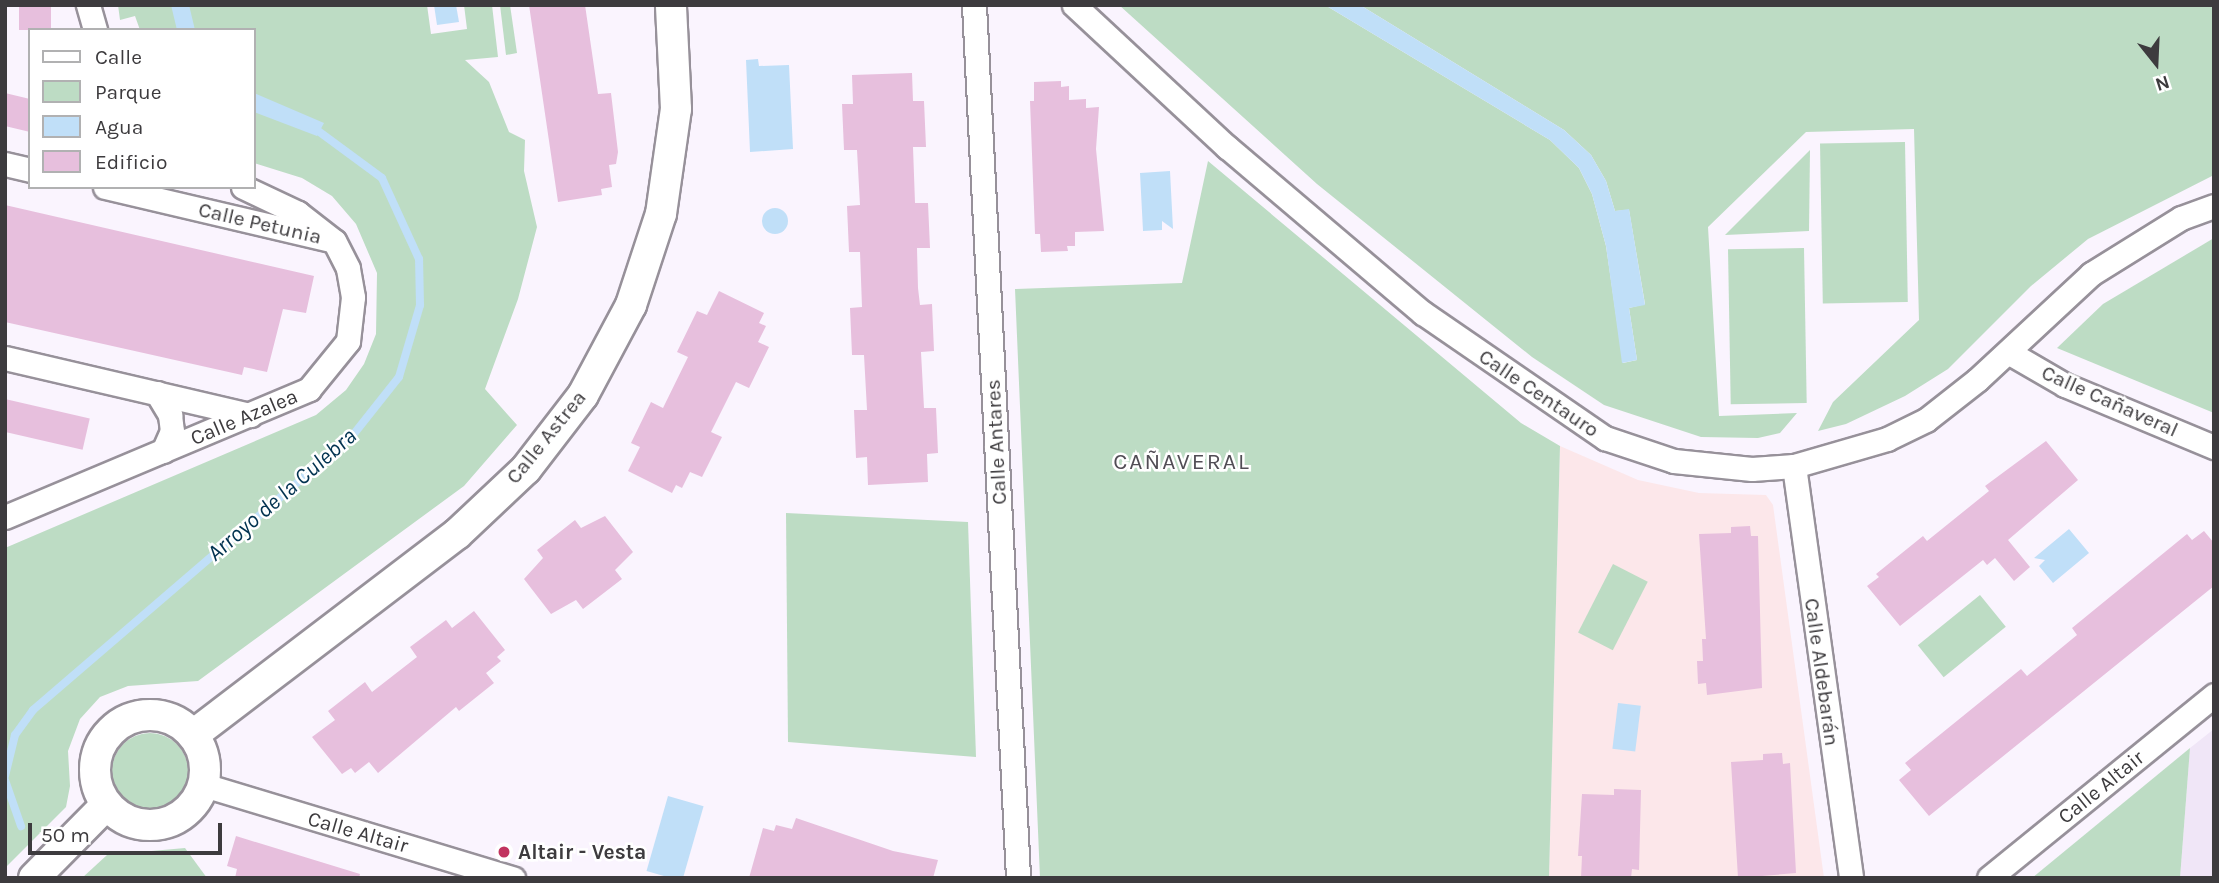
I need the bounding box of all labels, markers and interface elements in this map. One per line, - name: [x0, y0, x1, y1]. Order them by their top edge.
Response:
- legend: [28, 28, 256, 189]
- north arrow: [2121, 28, 2191, 98]
- text: Calle: [95, 45, 142, 69]
- text: N: [2153, 70, 2172, 96]
- text: Parque: [95, 80, 162, 104]
- text: Agua: [95, 115, 143, 139]
- text: Edificio: [95, 150, 168, 174]
- street label: Calle Petunia: [196, 197, 324, 249]
- street label: Calle Centauro: [1474, 344, 1604, 442]
- street label: Calle Cañaveral: [2038, 360, 2182, 442]
- street label: Calle Antares: [980, 379, 1012, 505]
- street label: Calle Azalea: [187, 383, 301, 451]
- street label: Calle Astrea: [501, 385, 591, 489]
- water label: Arroyo de la Culebra: [202, 423, 362, 567]
- district label: CAÑAVERAL: [1114, 448, 1250, 476]
- street label: Calle Aldebarán: [1799, 596, 1845, 748]
- street label: Calle Altair: [2053, 745, 2149, 829]
- street label: Calle Altair: [305, 806, 411, 858]
- scale bar: [32, 810, 226, 854]
- text: 50 m: [41, 823, 90, 847]
- place label: Altair - Vesta: [518, 839, 646, 865]
- marker: Altair - Vesta: [496, 844, 512, 860]

